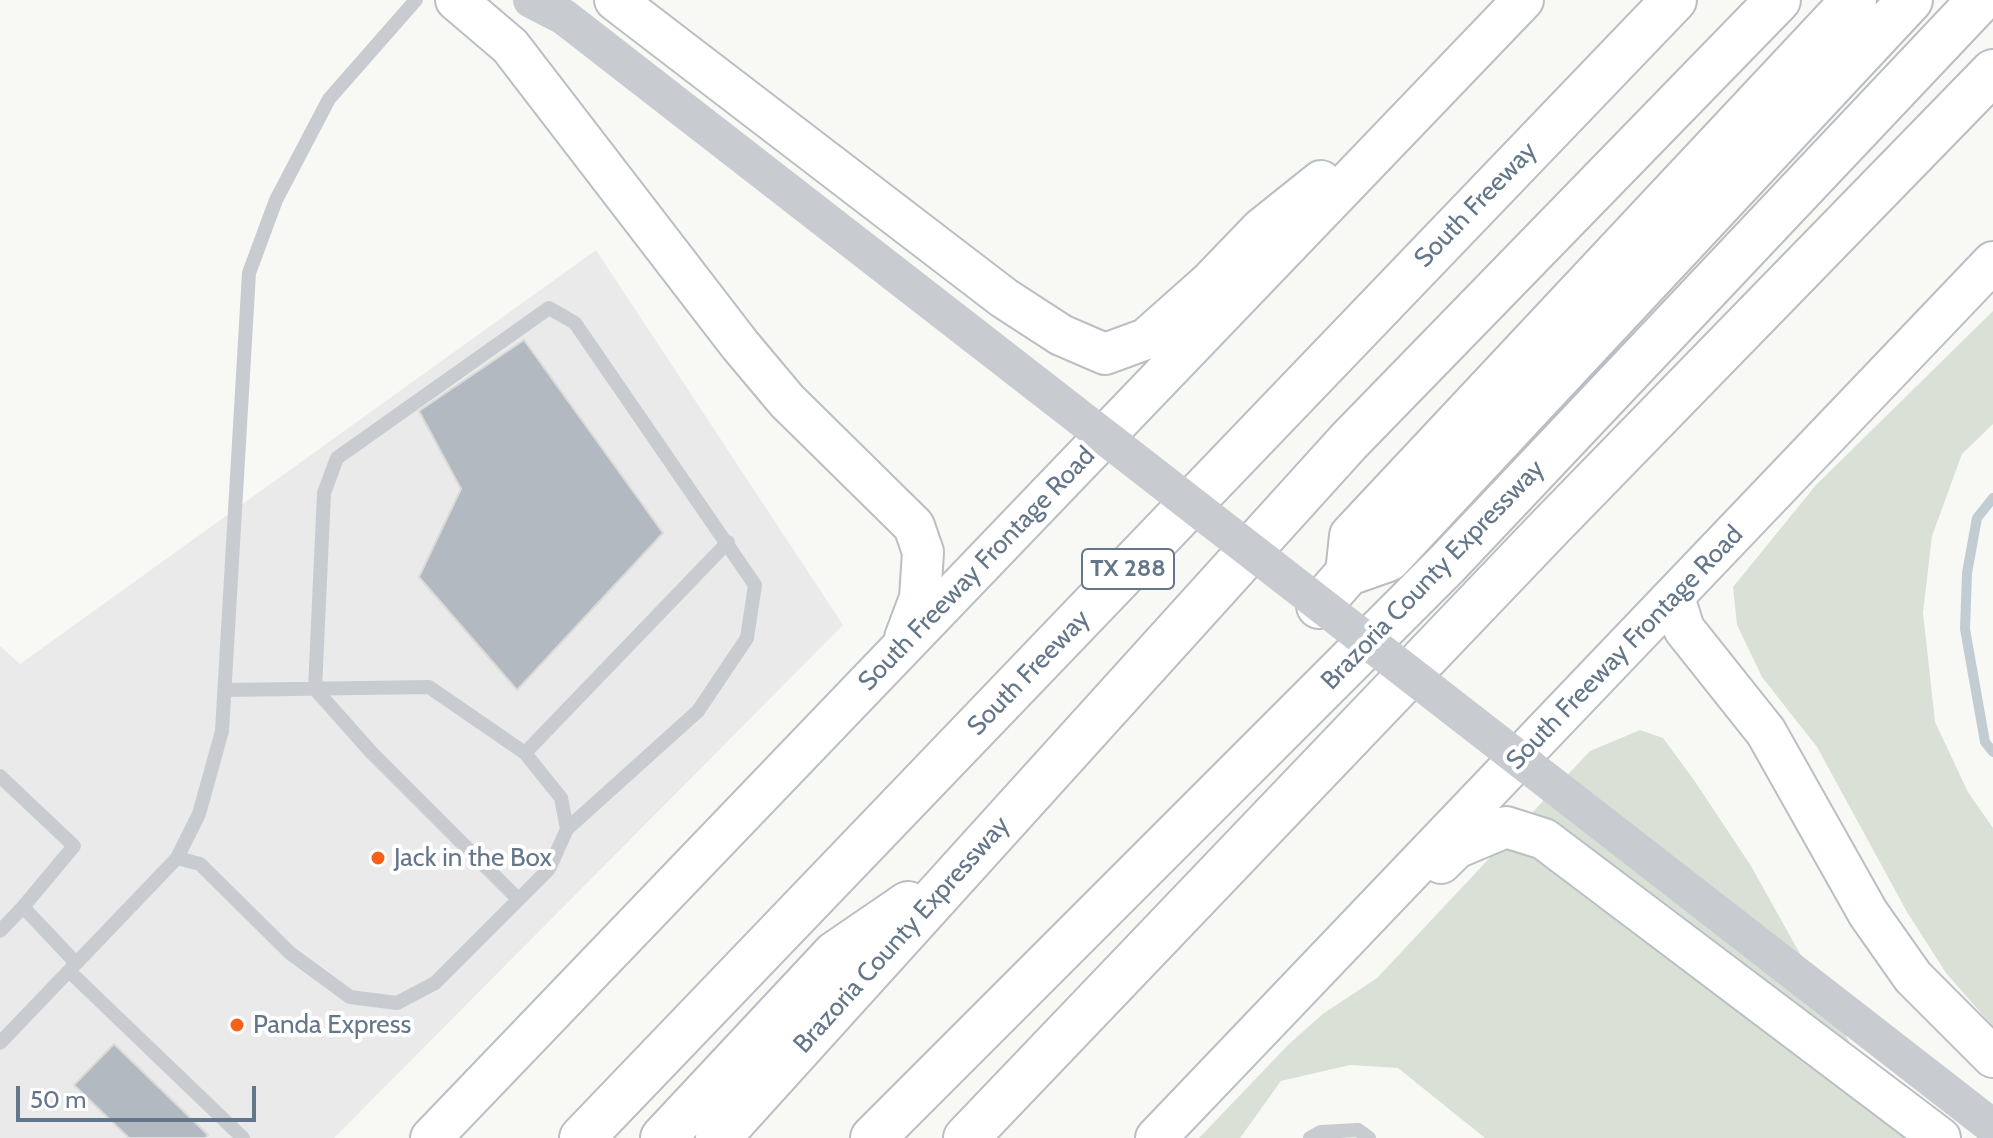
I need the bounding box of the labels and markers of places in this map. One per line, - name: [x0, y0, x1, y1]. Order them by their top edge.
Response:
- place label: Jack in the Box: [394, 842, 552, 874]
- marker: Jack in the Box: [369, 849, 387, 867]
- place label: Panda Express: [253, 1009, 411, 1041]
- marker: Panda Express: [228, 1016, 246, 1034]

